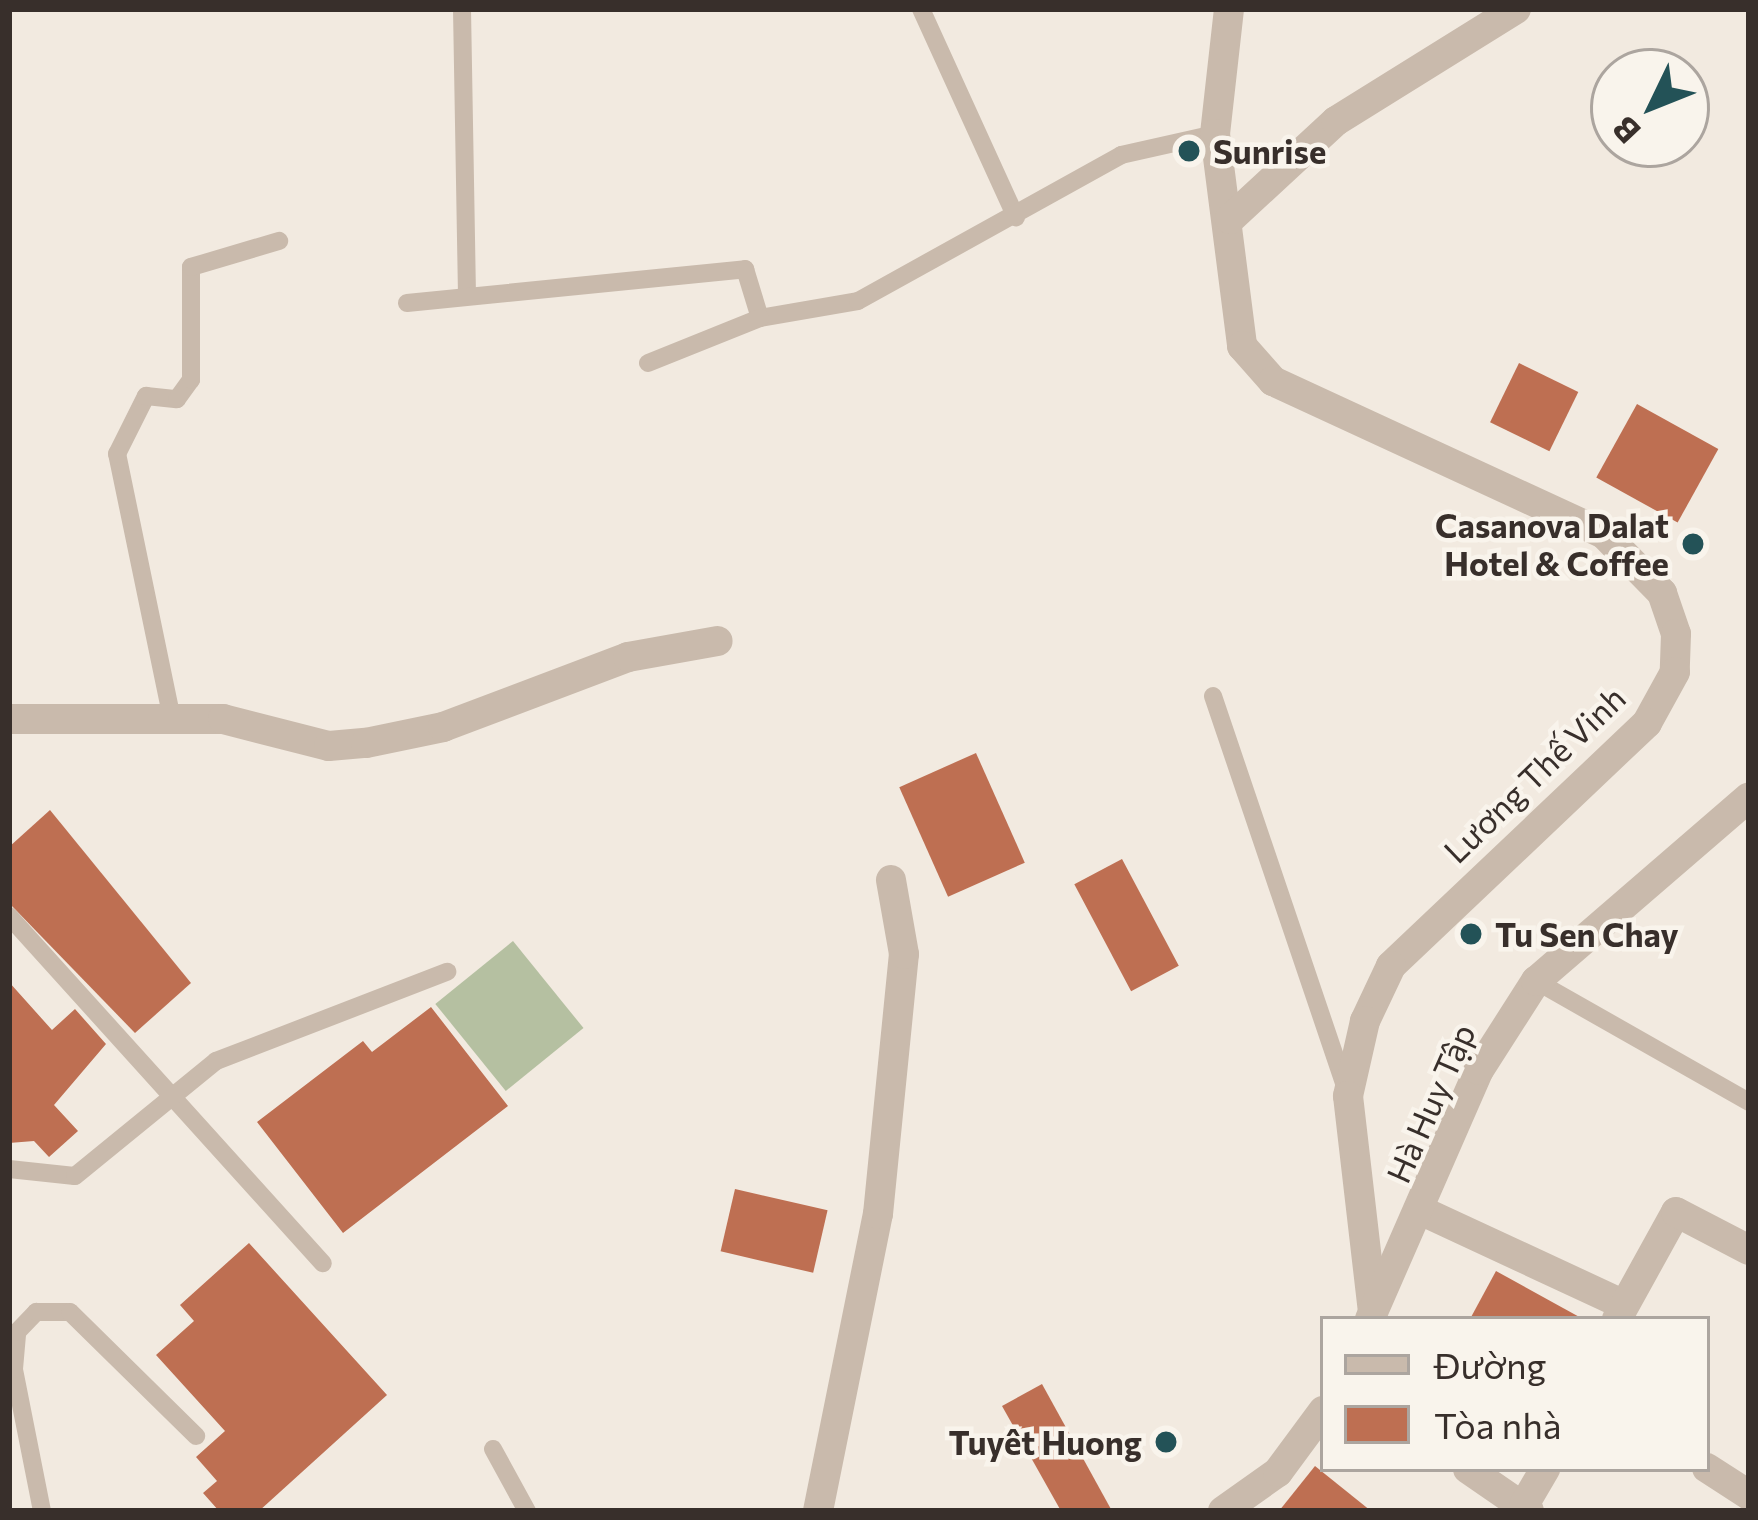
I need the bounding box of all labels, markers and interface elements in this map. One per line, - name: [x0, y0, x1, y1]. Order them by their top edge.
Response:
- north arrow: [1590, 48, 1710, 168]
- text: B: [1603, 109, 1648, 153]
- place label: Sunrise: [1213, 131, 1326, 171]
- marker: Sunrise: [1176, 138, 1202, 164]
- place label: Casanova Dalat Hotel & Coffee: [1435, 505, 1669, 583]
- marker: Casanova Dalat Hotel & Coffee: [1680, 531, 1706, 557]
- street label: Lương Thế Vinh: [1435, 678, 1633, 870]
- place label: Tu Sen Chay: [1495, 914, 1679, 954]
- marker: Tu Sen Chay: [1458, 921, 1484, 947]
- street label: Hà Huy Tập: [1377, 1017, 1483, 1189]
- legend: [1320, 1316, 1710, 1472]
- text: Đường: [1434, 1342, 1546, 1386]
- text: Tòa nhà: [1434, 1402, 1561, 1446]
- place label: Tuyêt Huong: [948, 1422, 1142, 1462]
- marker: Tuyêt Huong: [1153, 1429, 1179, 1455]

